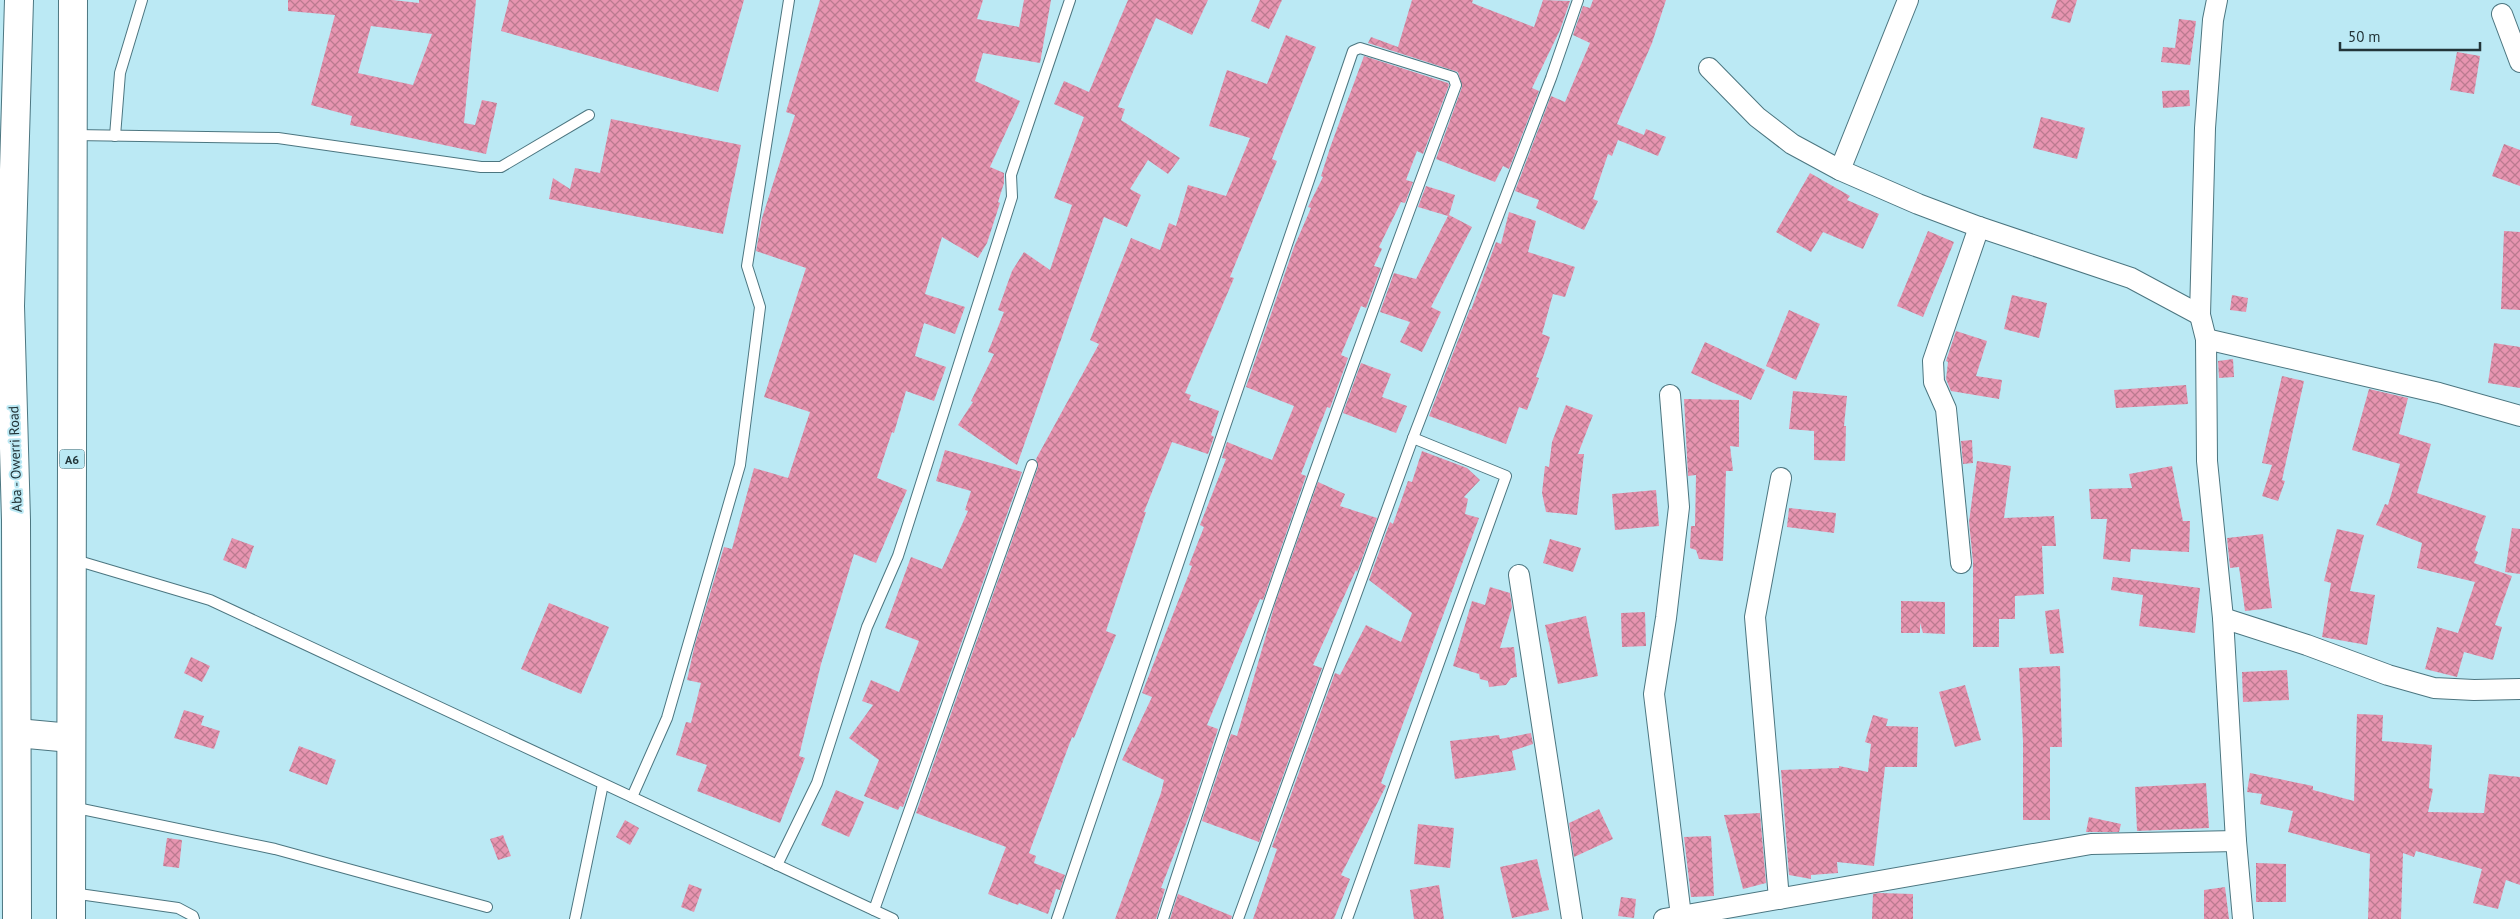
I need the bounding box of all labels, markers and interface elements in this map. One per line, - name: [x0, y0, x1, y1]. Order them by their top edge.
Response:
- scale bar: [2340, 20, 2480, 52]
- text: 50 m: [2348, 27, 2381, 46]
- street label: Aba - Owerri Road: [4, 405, 26, 513]
- road number: A6: [60, 449, 84, 468]

